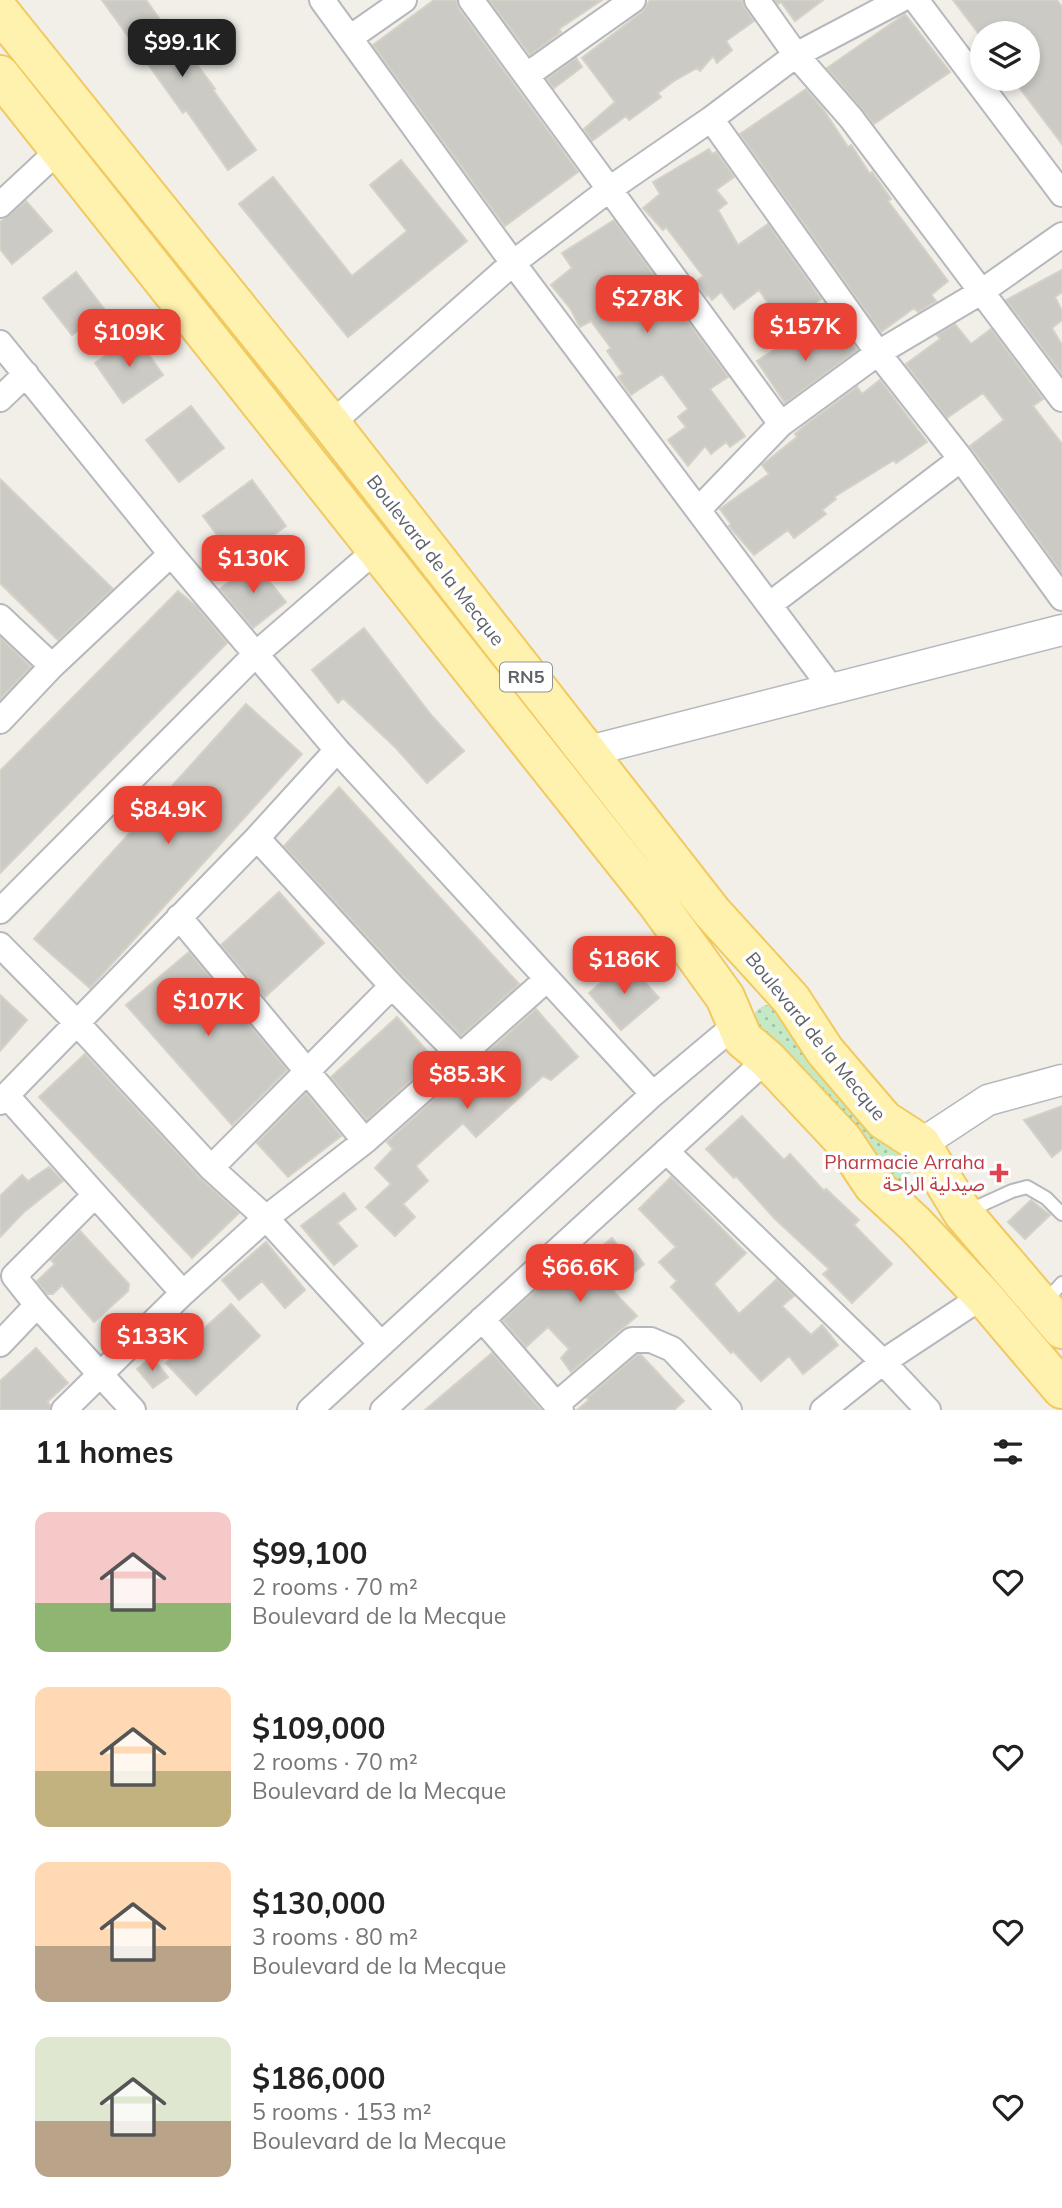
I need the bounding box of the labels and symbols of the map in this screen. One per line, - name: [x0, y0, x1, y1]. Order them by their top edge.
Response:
- pin: $99.1K: [125, 20, 239, 79]
- pin: $278K: [598, 276, 696, 335]
- pin: $157K: [756, 304, 854, 363]
- pin: $109K: [80, 310, 178, 369]
- street label: Boulevard de la Mecque: [362, 470, 510, 650]
- pin: $130K: [204, 536, 302, 595]
- road number: RN5: [500, 662, 552, 692]
- pin: $84.9K: [111, 786, 225, 846]
- pin: $186K: [575, 936, 673, 996]
- street label: Boulevard de la Mecque: [741, 947, 891, 1125]
- pin: $107K: [159, 978, 257, 1038]
- pin: $85.3K: [410, 1052, 524, 1111]
- place label: Pharmacie Arraha صيدلية الراحة: [824, 1150, 985, 1196]
- marker: Pharmacie Arraha صيدلية الراحة: [991, 1165, 1007, 1181]
- pin: $66.6K: [523, 1244, 637, 1304]
- pin: $133K: [103, 1314, 201, 1373]

